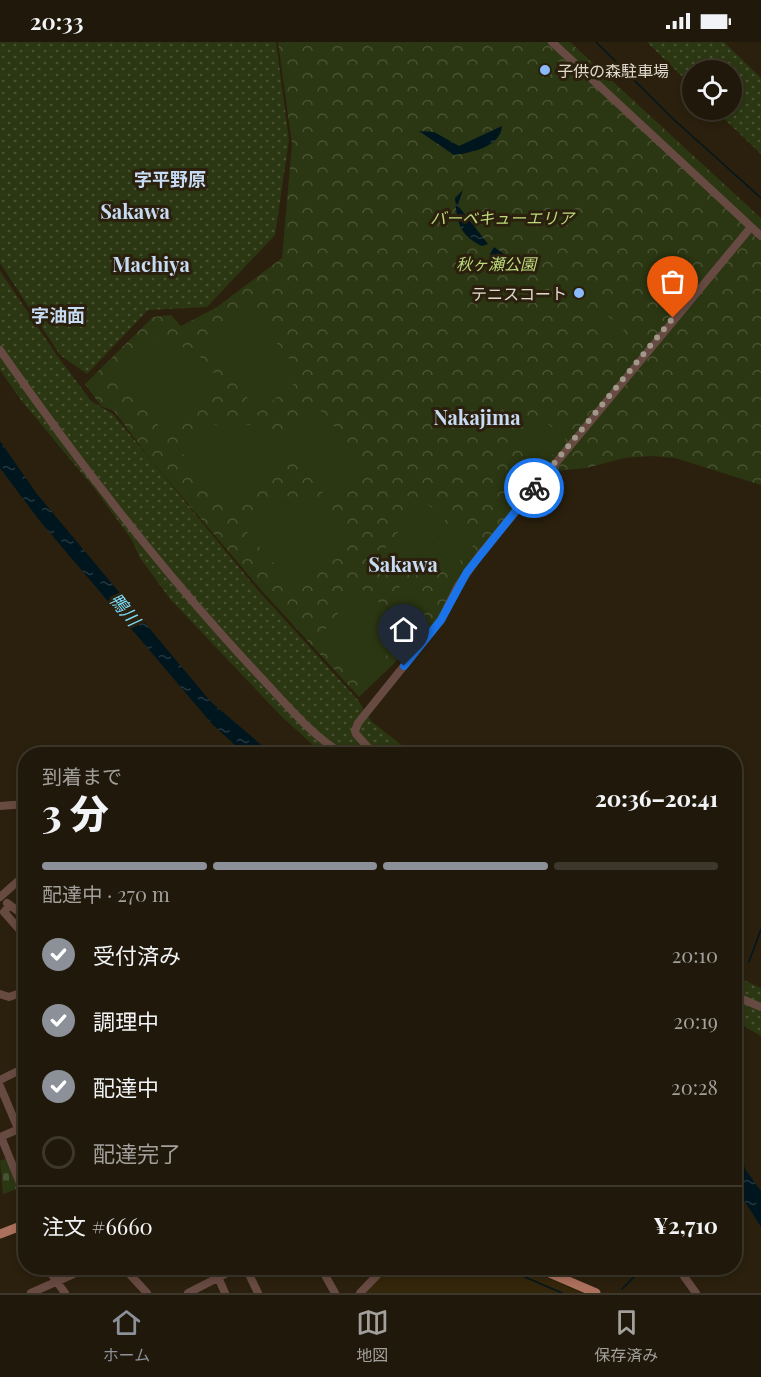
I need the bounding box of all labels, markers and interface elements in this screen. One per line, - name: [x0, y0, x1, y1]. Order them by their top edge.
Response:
- text: 20:33: [30, 6, 84, 36]
- place label: 子供の森駐車場: [557, 60, 669, 81]
- map controls: [682, 60, 742, 120]
- button: locate: [682, 60, 742, 120]
- marker: 子供の森駐車場: [538, 63, 552, 77]
- district label: 字平野原: [134, 167, 206, 191]
- district label: Sakawa: [100, 197, 170, 224]
- park label: バーベキューエリア: [430, 207, 576, 228]
- district label: Machiya: [112, 250, 190, 277]
- park label: 秋ヶ瀬公園: [456, 253, 538, 274]
- pin: [647, 256, 698, 318]
- icon: bag: [656, 265, 689, 298]
- place label: テニスコート: [471, 283, 567, 304]
- marker: テニスコート: [572, 286, 586, 300]
- district label: 字油面: [31, 303, 85, 327]
- district label: Nakajima: [433, 403, 521, 430]
- courier: [504, 458, 564, 518]
- icon: bike: [518, 472, 551, 505]
- district label: Sakawa: [368, 550, 438, 577]
- water label: 鴨川: [104, 587, 147, 632]
- pin: [378, 604, 429, 666]
- icon: home: [387, 613, 420, 646]
- text: 到着まで: [42, 762, 122, 789]
- text: 20:36–20:41: [595, 783, 718, 813]
- text: 3 分: [42, 786, 109, 838]
- text: 配達中 · 270 m: [42, 880, 170, 907]
- icon: check: [42, 938, 75, 971]
- text: 受付済み: [93, 940, 181, 970]
- text: 20:10: [672, 941, 718, 968]
- icon: check: [42, 1004, 75, 1037]
- text: 調理中: [93, 1006, 159, 1036]
- text: 20:19: [674, 1007, 718, 1034]
- icon: check: [42, 1070, 75, 1103]
- text: 配達中: [93, 1072, 159, 1102]
- text: 20:28: [671, 1073, 718, 1100]
- text: 配達完了: [93, 1138, 181, 1168]
- text: ¥2,710: [653, 1210, 718, 1240]
- text: 注文 #6660: [42, 1211, 153, 1241]
- tab: ホーム: [103, 1306, 150, 1366]
- tab: 地図: [356, 1306, 389, 1366]
- tab: 保存済み: [594, 1306, 658, 1366]

